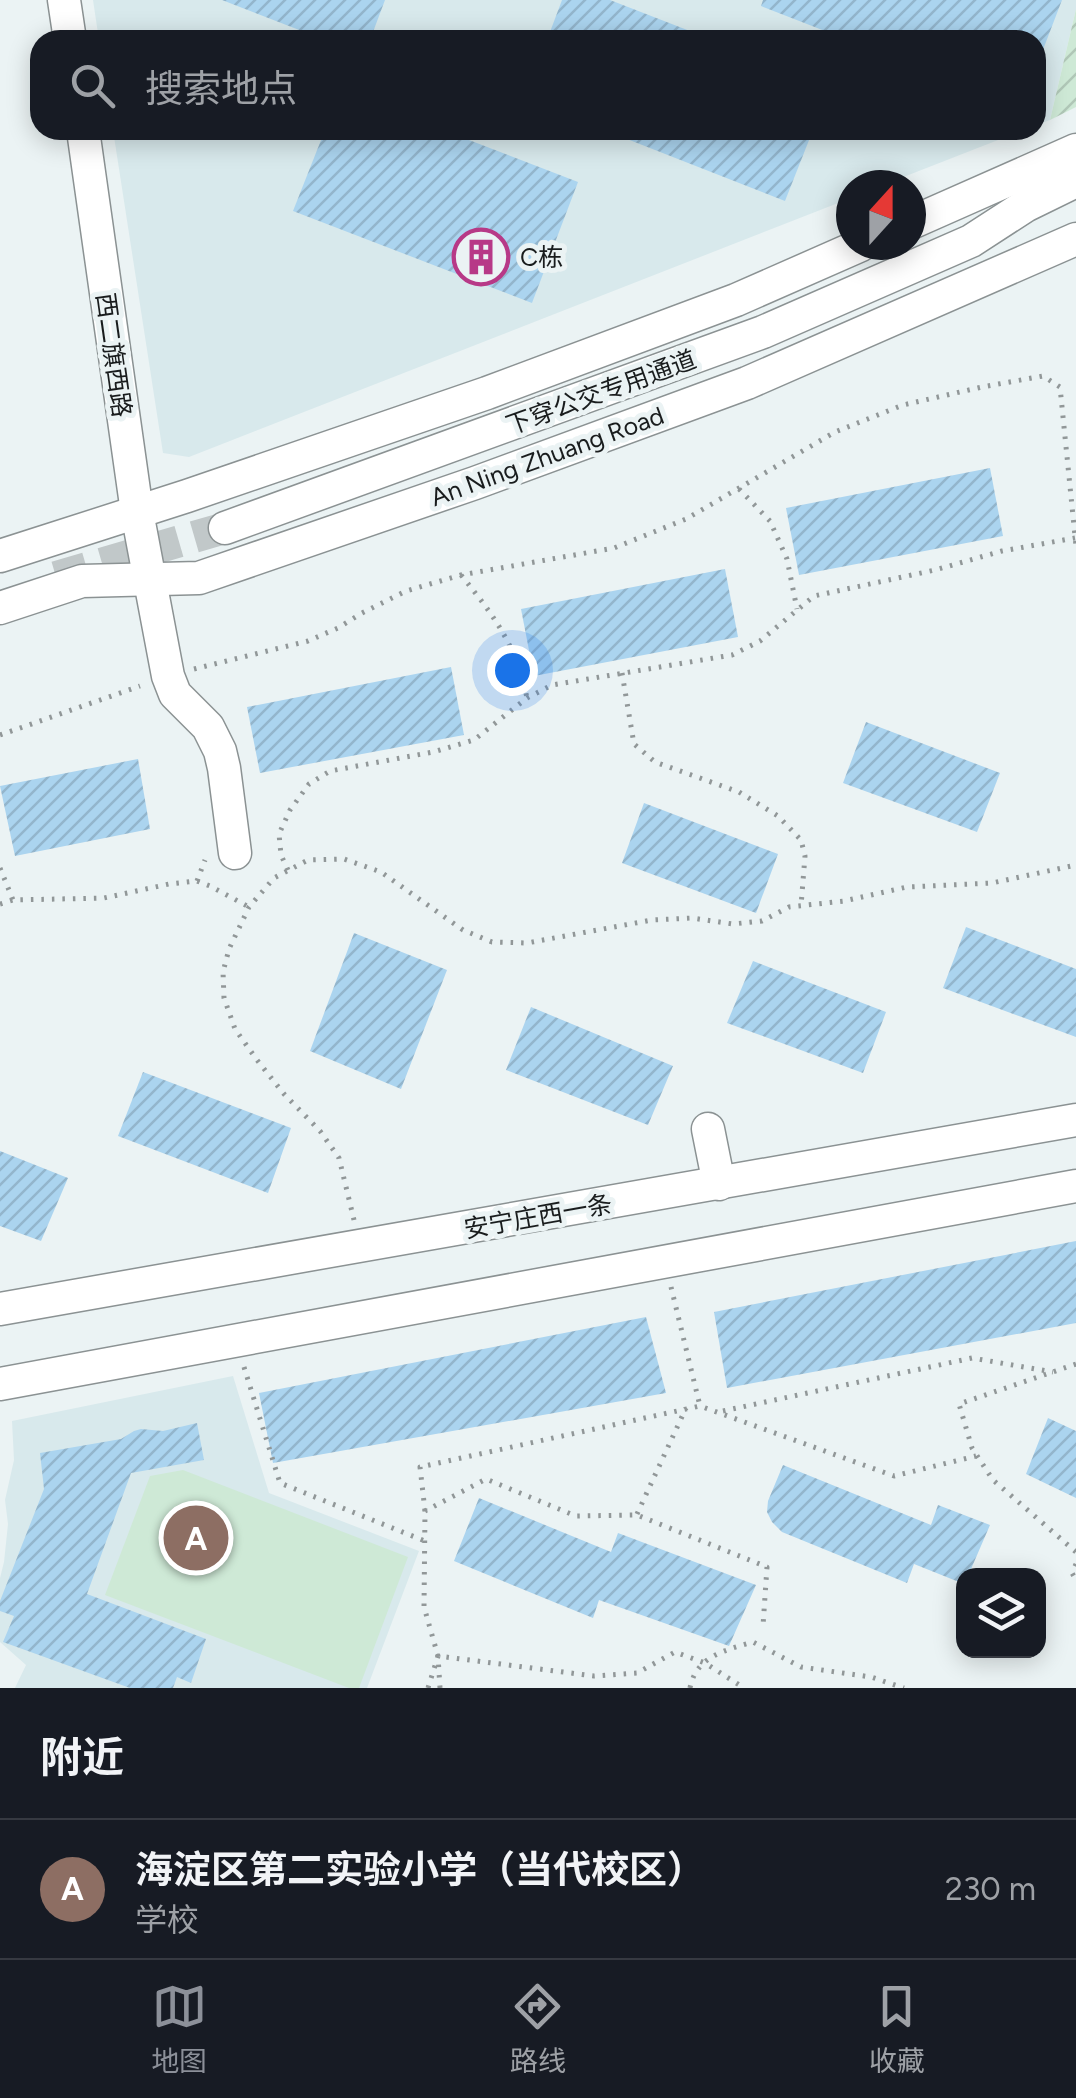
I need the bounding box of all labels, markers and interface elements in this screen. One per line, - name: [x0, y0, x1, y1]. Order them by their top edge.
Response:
- search box: [30, 30, 1046, 140]
- icon: search: [65, 58, 120, 113]
- text: 搜索地点: [145, 66, 297, 112]
- north arrow: [836, 170, 926, 260]
- building icon: C栋: [451, 227, 511, 287]
- place label: C栋: [520, 242, 563, 272]
- street label: 西二旗西路: [90, 291, 138, 419]
- street label: 下穿公交专用通道: [502, 344, 700, 440]
- street label: An Ning Zhuang Road: [426, 400, 668, 512]
- your location: [487, 645, 538, 696]
- street label: 安宁庄西一条: [462, 1188, 614, 1244]
- pin: A: [164, 1500, 228, 1576]
- map controls: [956, 1568, 1046, 1658]
- button: layers: [956, 1568, 1046, 1658]
- text: 附近: [40, 1732, 124, 1783]
- text: 海淀区第二实验小学（当代校区）: [135, 1847, 705, 1893]
- text: A: [61, 1870, 84, 1908]
- text: 230 m: [945, 1870, 1036, 1908]
- text: 学校: [135, 1901, 199, 1939]
- tab: 地图: [151, 1979, 207, 2079]
- tab: 路线: [510, 1979, 566, 2079]
- tab: 收藏: [869, 1979, 925, 2079]

